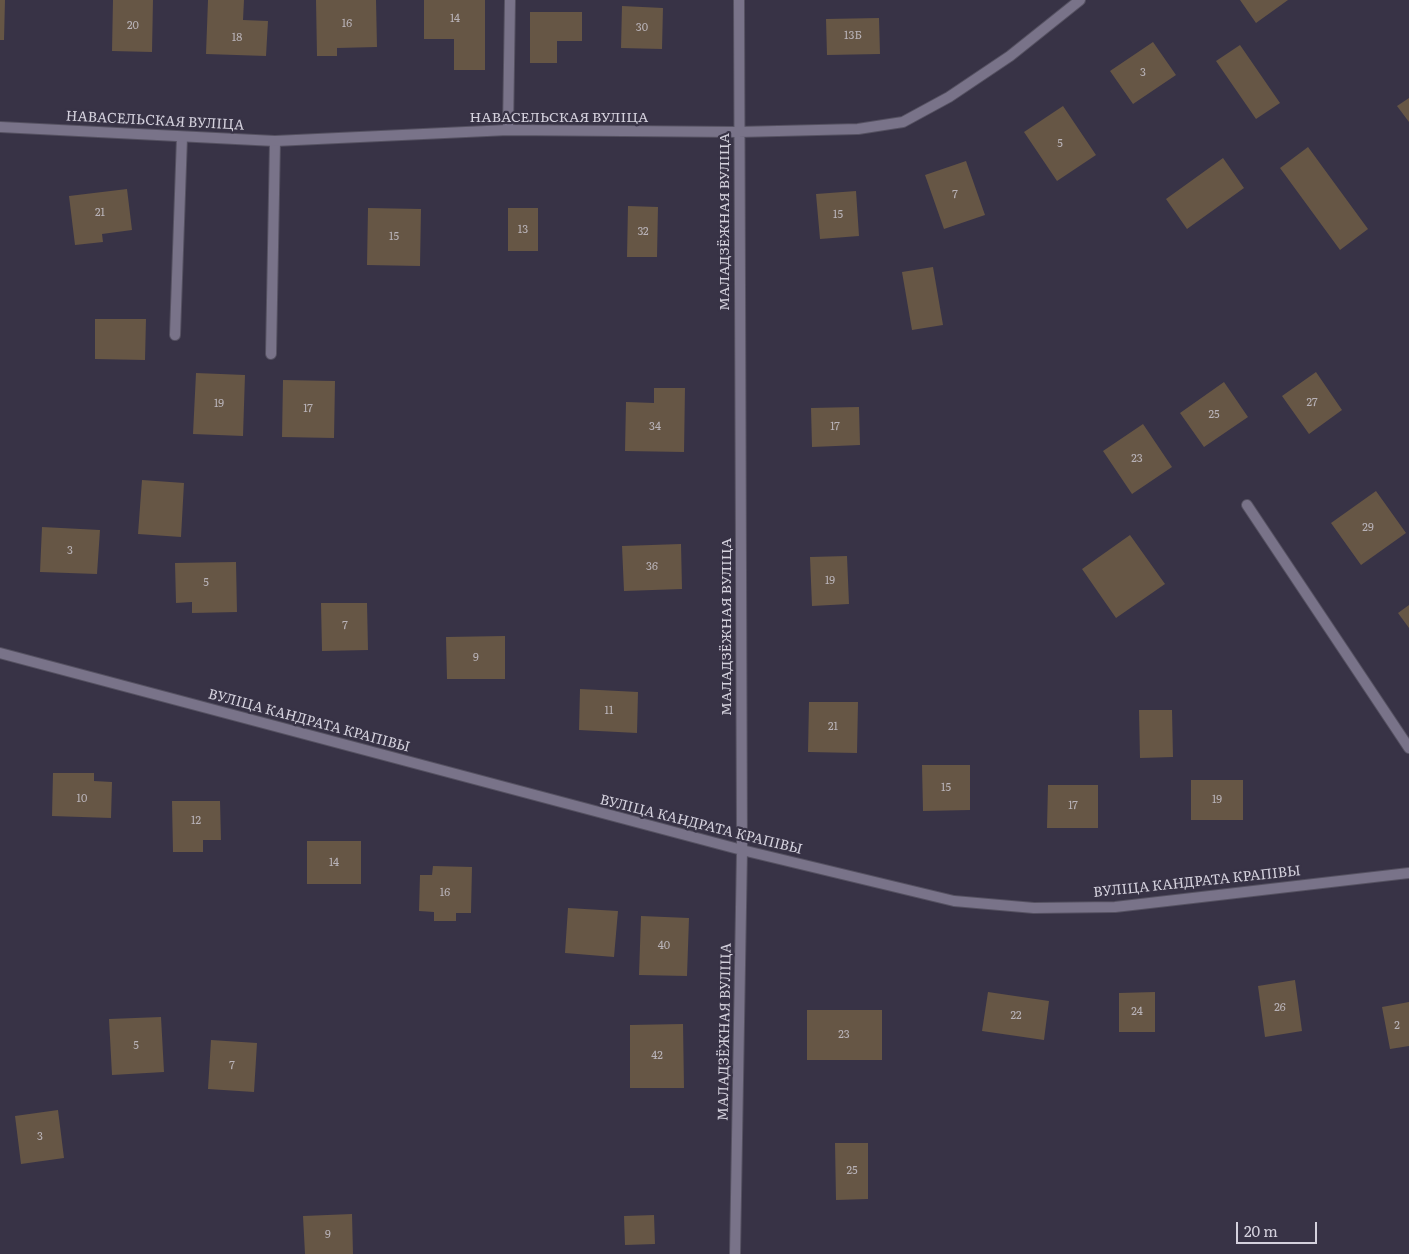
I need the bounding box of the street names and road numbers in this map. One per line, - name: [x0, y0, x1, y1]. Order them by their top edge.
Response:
- street label: НАВАСЕЛЬСКАЯ ВУЛІЦА: [65, 108, 245, 134]
- street label: НАВАСЕЛЬСКАЯ ВУЛІЦА: [470, 110, 648, 126]
- street label: МАЛАДЗЁЖНАЯ ВУЛІЦА: [717, 133, 733, 311]
- street label: МАЛАДЗЁЖНАЯ ВУЛІЦА: [719, 538, 735, 716]
- street label: ВУЛІЦА КАНДРАТА КРАПІВЫ: [206, 686, 412, 756]
- street label: ВУЛІЦА КАНДРАТА КРАПІВЫ: [598, 792, 804, 858]
- street label: ВУЛІЦА КАНДРАТА КРАПІВЫ: [1092, 863, 1302, 901]
- street label: МАЛАДЗЁЖНАЯ ВУЛІЦА: [715, 943, 735, 1121]

